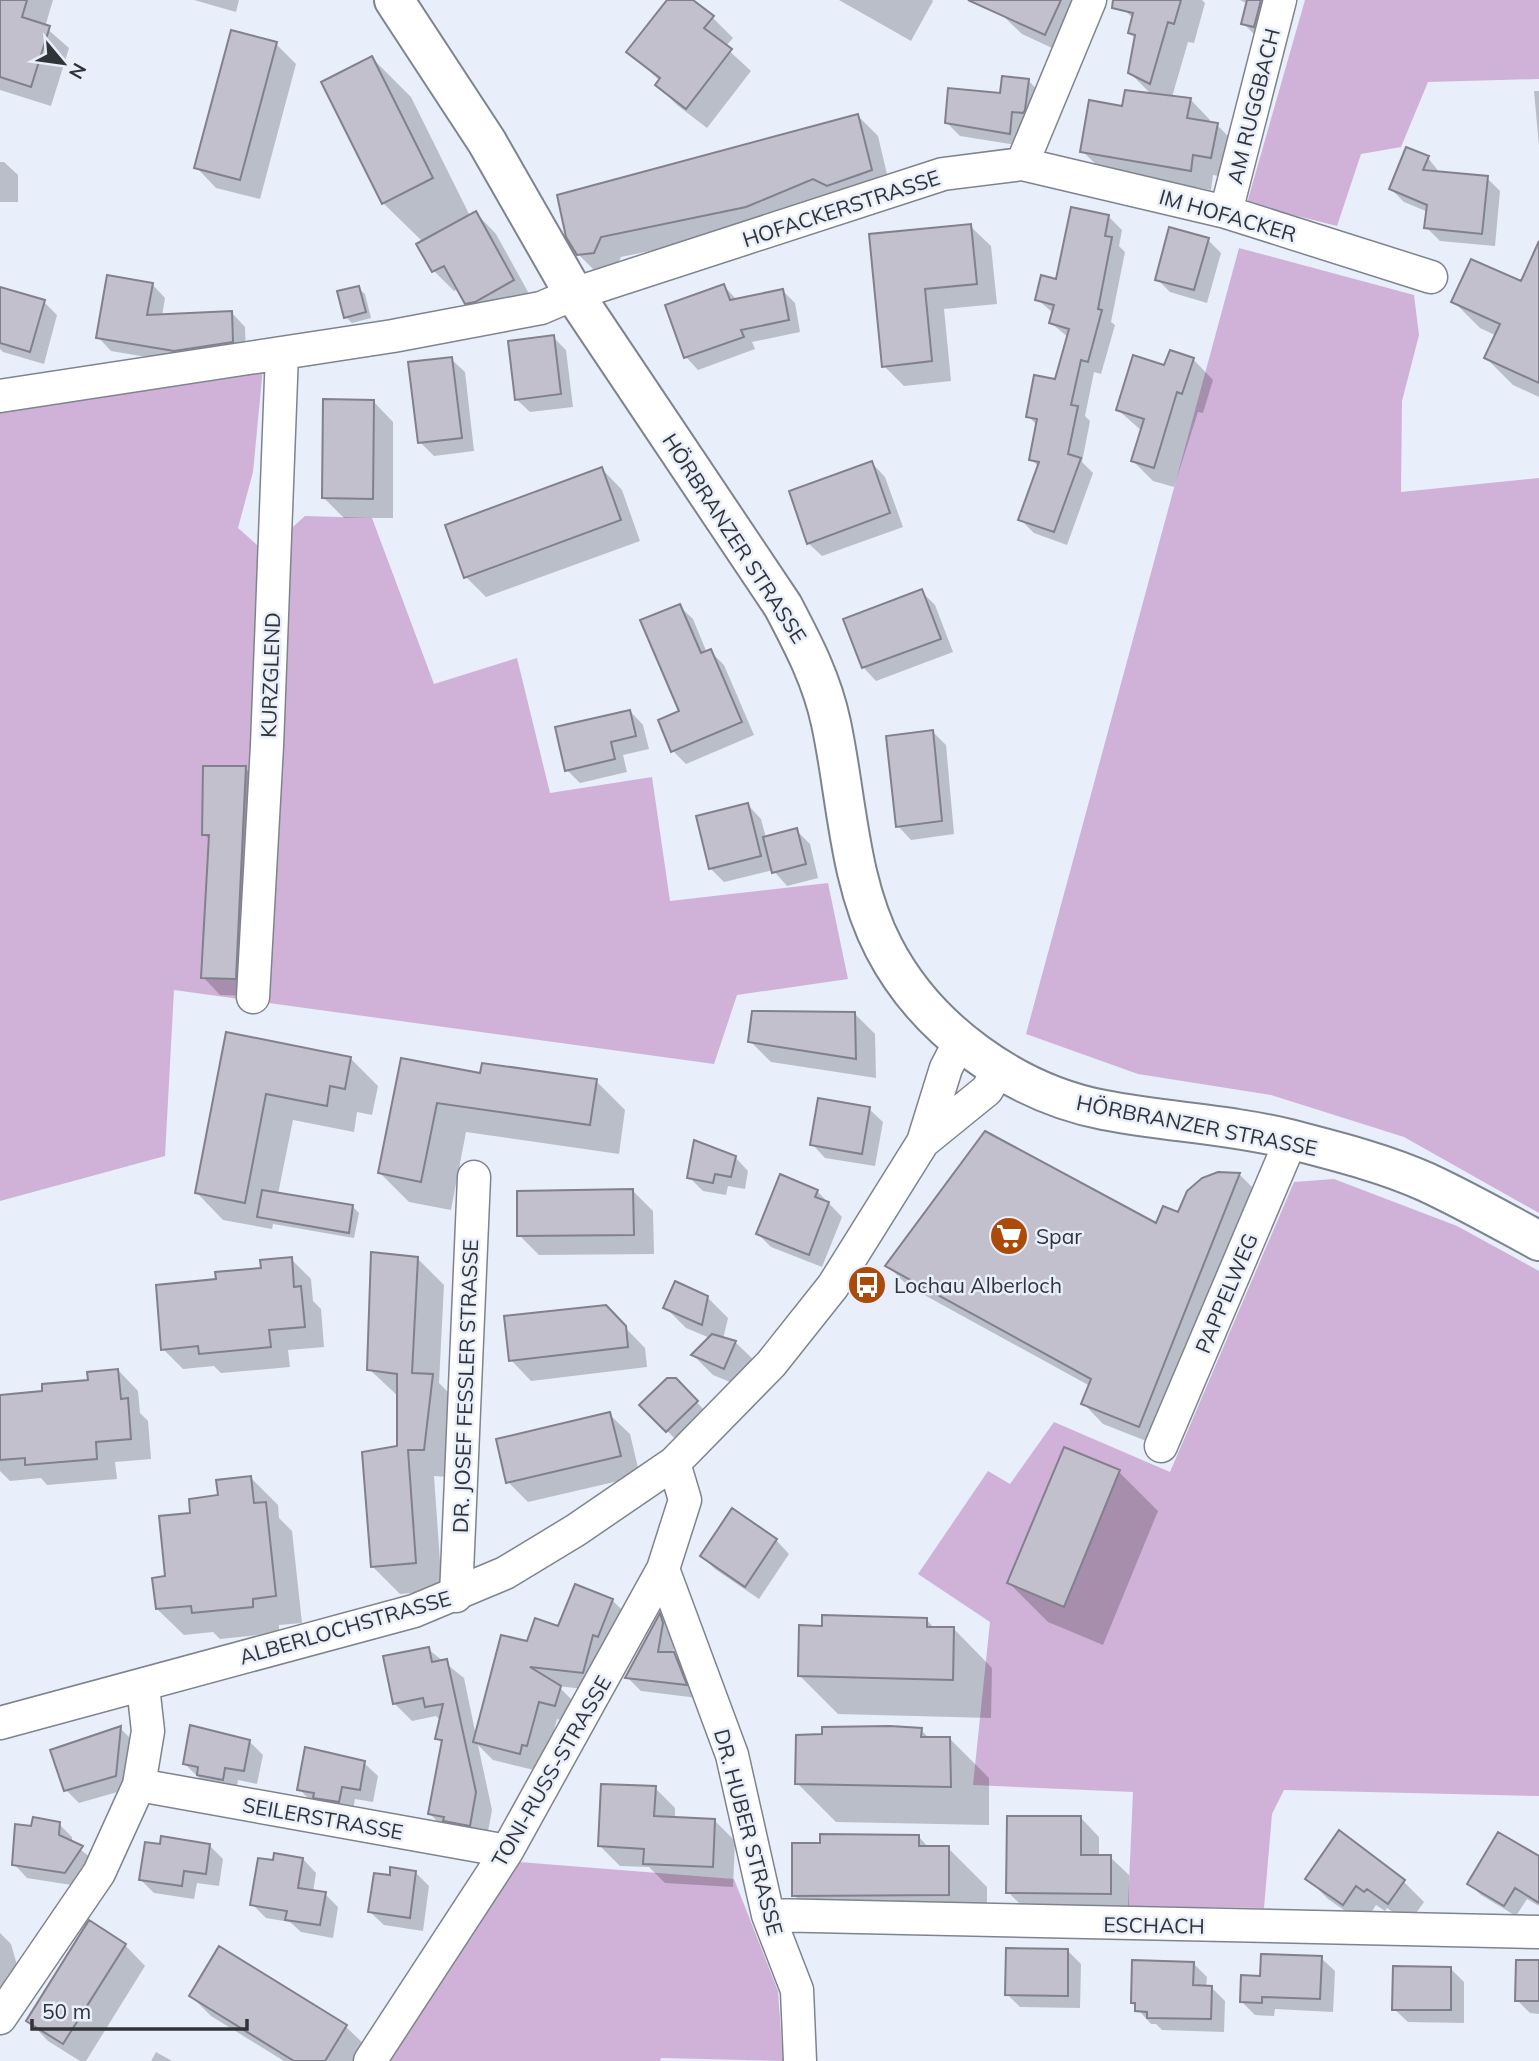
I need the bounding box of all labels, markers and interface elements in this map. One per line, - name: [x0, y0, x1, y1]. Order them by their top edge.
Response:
- street label: AM RUGGBACH: [1221, 26, 1285, 186]
- north arrow: [28, 28, 98, 98]
- text: N: [64, 59, 92, 83]
- street label: HOFACKERSTRASSE: [739, 164, 943, 252]
- street label: IM HOFACKER: [1156, 183, 1300, 247]
- street label: HÖRBRANZER STRASSE: [657, 428, 813, 648]
- street label: KURZGLEND: [255, 612, 285, 738]
- street label: HÖRBRANZER STRASSE: [1074, 1089, 1320, 1161]
- supermarket icon: Spar: [988, 1215, 1030, 1257]
- place label: Spar: [1036, 1223, 1082, 1249]
- street label: PAPPELWEG: [1189, 1229, 1263, 1357]
- street label: DR. JOSEF FESSLER STRASSE: [447, 1239, 483, 1533]
- bus stop icon: Lochau Alberloch: [846, 1264, 888, 1306]
- place label: Lochau Alberloch: [894, 1272, 1062, 1298]
- street label: ALBERLOCHSTRASSE: [236, 1584, 454, 1670]
- street label: TONI-RUSS-STRASSE: [486, 1671, 616, 1871]
- street label: DR. HUBER STRASSE: [709, 1726, 789, 1938]
- street label: SEILERSTRASSE: [241, 1791, 405, 1845]
- street label: ESCHACH: [1103, 1911, 1205, 1939]
- scale bar: [32, 1988, 247, 2032]
- text: 50 m: [42, 1998, 91, 2024]

